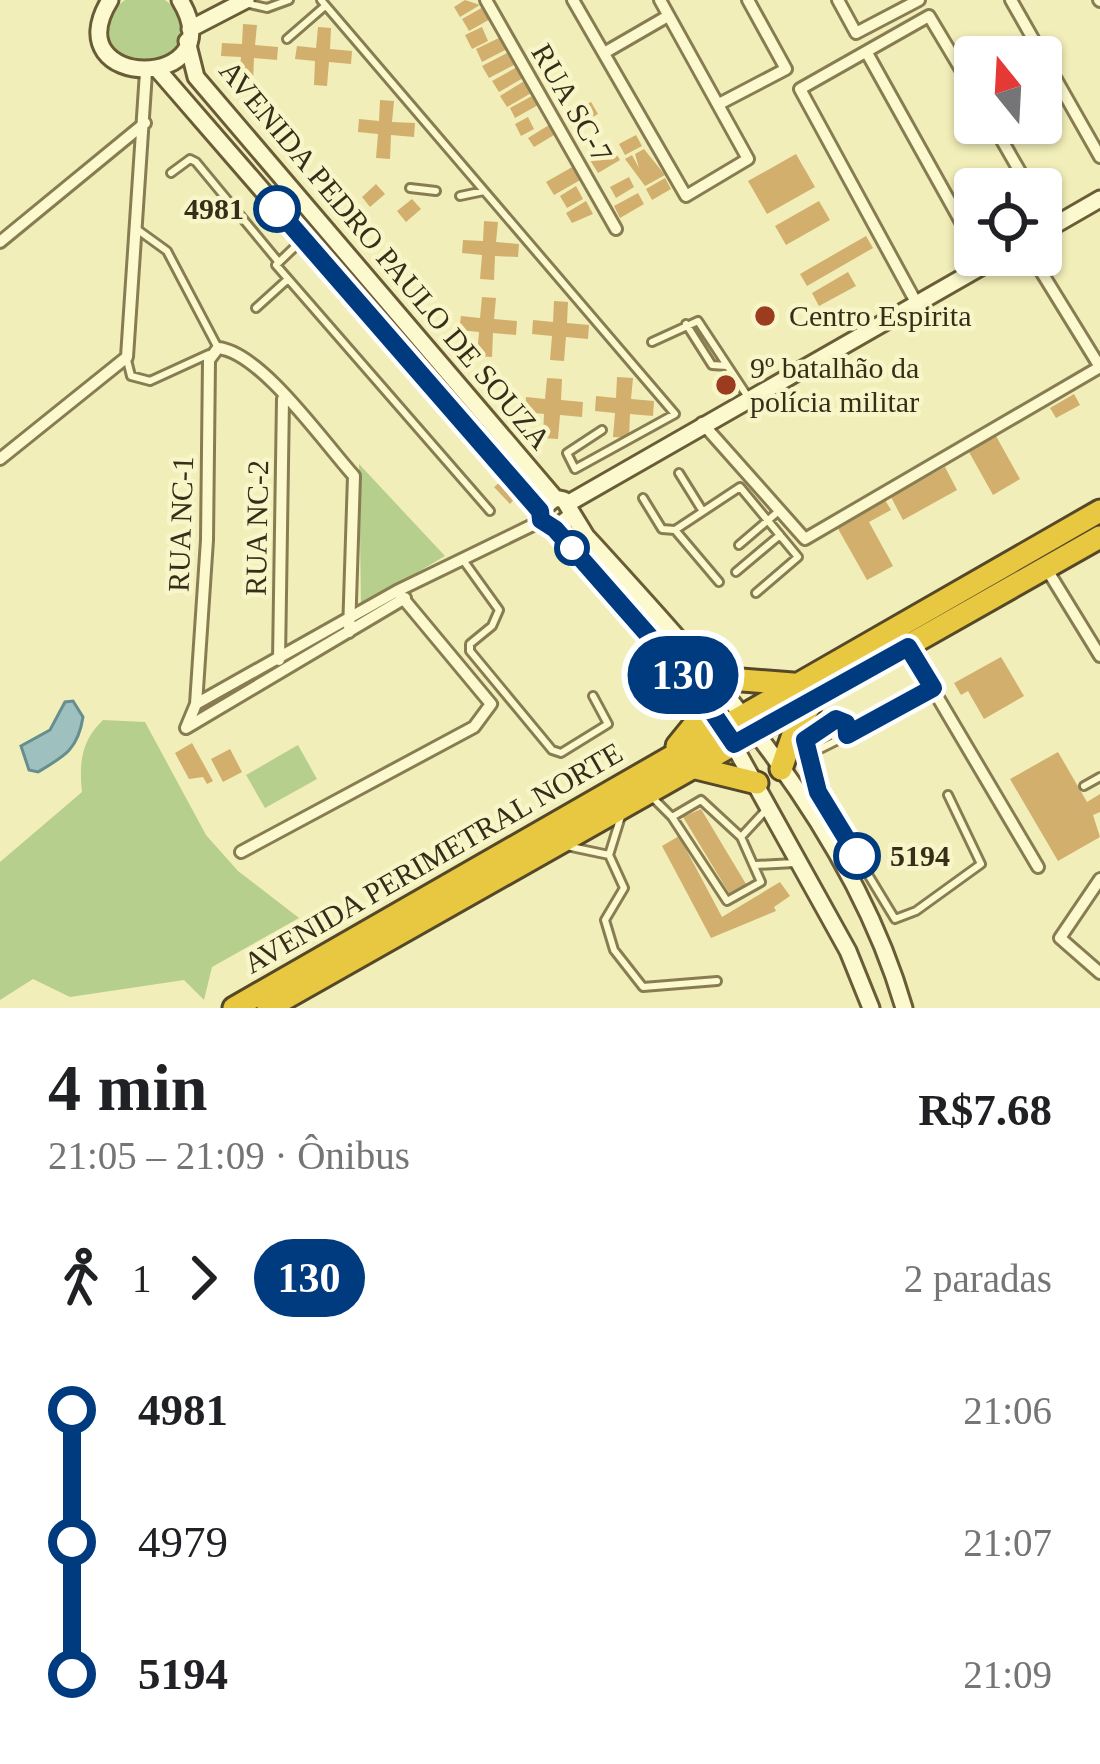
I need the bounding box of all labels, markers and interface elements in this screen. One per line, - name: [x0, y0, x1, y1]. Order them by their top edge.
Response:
- north arrow: [954, 36, 1062, 144]
- map controls: [954, 36, 1062, 276]
- street label: RUA SC-7: [525, 38, 619, 168]
- street label: AVENIDA PEDRO PAULO DE SOUZA: [213, 54, 558, 456]
- button: locate: [954, 168, 1062, 276]
- marker: 4981: [255, 187, 299, 231]
- place label: 4981: [184, 192, 244, 225]
- place label: Centro Espirita: [789, 299, 971, 332]
- marker: Centro Espirita: [752, 303, 778, 329]
- place label: 9º batalhão da polícia militar: [750, 351, 919, 418]
- marker: 9º batalhão da polícia militar: [713, 372, 739, 398]
- street label: RUA NC-1: [162, 456, 199, 592]
- street label: RUA NC-2: [239, 460, 274, 596]
- unlabelled marker: [556, 532, 588, 564]
- line badge: 130: [614, 636, 752, 714]
- text: 130: [652, 652, 715, 698]
- street label: AVENIDA PERIMETRAL NORTE: [238, 735, 628, 980]
- marker: 5194: [835, 834, 879, 878]
- place label: 5194: [890, 839, 950, 872]
- text: 4 min: [48, 1051, 208, 1124]
- text: R$7.68: [918, 1085, 1052, 1135]
- text: 21:05 – 21:09 · Ônibus: [48, 1134, 410, 1177]
- icon: walk: [48, 1245, 114, 1311]
- icon: forward: [170, 1245, 236, 1311]
- text: 130: [278, 1255, 341, 1301]
- text: 1: [132, 1257, 152, 1300]
- text: 2 paradas: [904, 1257, 1052, 1300]
- text: 4981: [138, 1385, 228, 1435]
- text: 21:06: [963, 1389, 1052, 1432]
- text: 4979: [138, 1517, 228, 1567]
- text: 21:07: [963, 1521, 1052, 1564]
- text: 5194: [138, 1649, 228, 1699]
- text: 21:09: [963, 1653, 1052, 1696]

